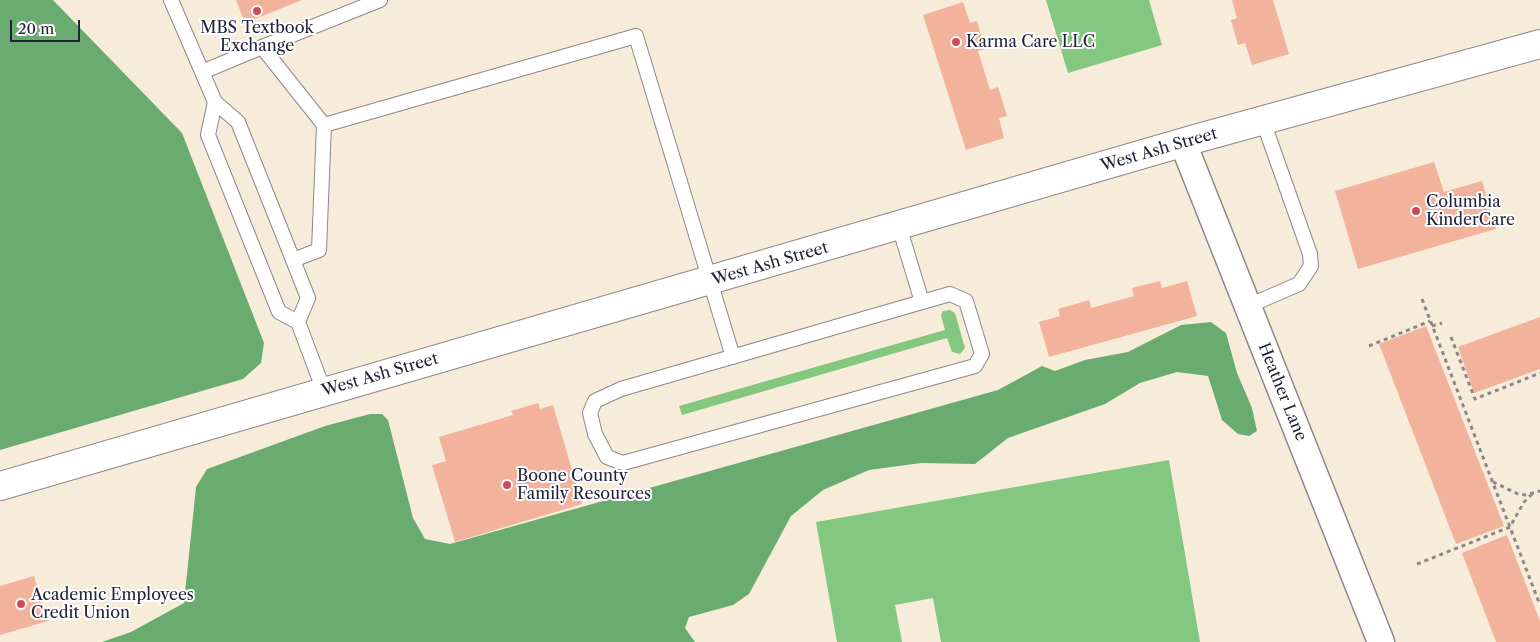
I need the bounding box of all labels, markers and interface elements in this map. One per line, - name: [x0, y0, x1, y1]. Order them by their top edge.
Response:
- marker: MBS Textbook Exchange: [251, 5, 263, 17]
- scale bar: [12, 10, 82, 42]
- place label: MBS Textbook Exchange: [200, 18, 314, 56]
- text: 20 m: [18, 19, 54, 38]
- place label: Karma Care LLC: [966, 32, 1095, 52]
- marker: Karma Care LLC: [950, 36, 962, 48]
- street label: West Ash Street: [1099, 124, 1219, 176]
- place label: Columbia KinderCare: [1426, 192, 1515, 230]
- marker: Columbia KinderCare: [1410, 205, 1422, 217]
- street label: West Ash Street: [710, 238, 830, 290]
- street label: Heather Lane: [1254, 340, 1310, 444]
- street label: West Ash Street: [320, 349, 440, 401]
- place label: Boone County Family Resources: [517, 466, 651, 504]
- marker: Boone County Family Resources: [501, 479, 513, 491]
- place label: Academic Employees Credit Union: [31, 585, 194, 623]
- marker: Academic Employees Credit Union: [15, 598, 27, 610]

